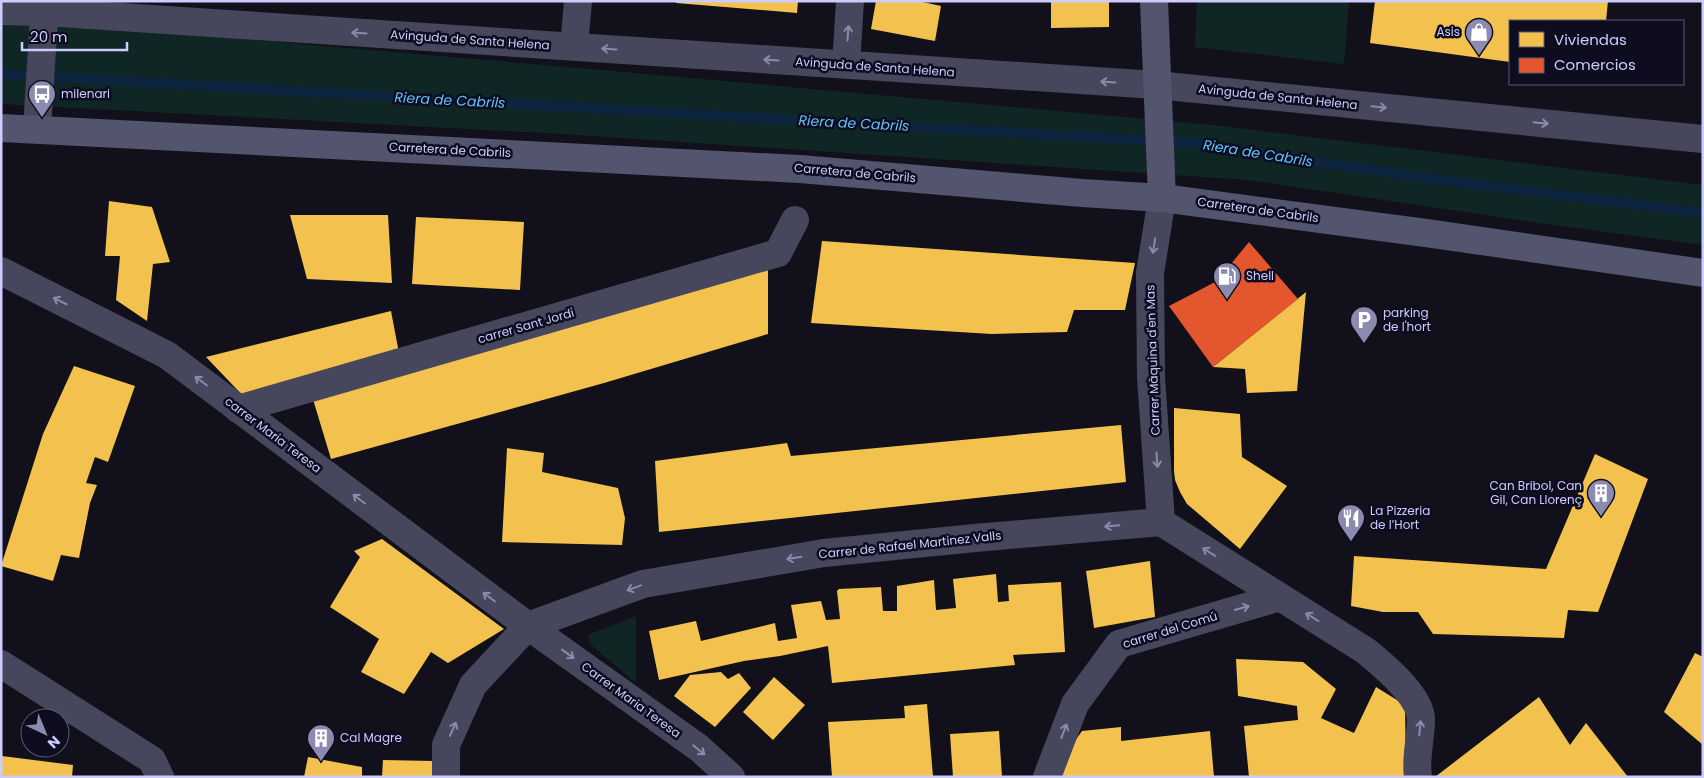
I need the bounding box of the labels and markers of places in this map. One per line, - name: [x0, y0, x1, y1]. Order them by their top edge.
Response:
- shop icon: Asis: [1464, 17, 1494, 56]
- place label: Asis: [1436, 23, 1460, 40]
- bus stop icon: milenari: [27, 79, 57, 118]
- place label: milenari: [61, 85, 110, 102]
- fuel station icon: Shell: [1212, 261, 1242, 300]
- place label: Shell: [1246, 267, 1274, 284]
- place label: parking de l'hort: [1383, 304, 1431, 335]
- parking icon: parking de l'hort: [1349, 305, 1379, 344]
- place label: Can Bribol, Can Gil, Can Llorenç: [1490, 477, 1582, 508]
- building icon: Can Bribol, Can Gil, Can Llorenç: [1586, 478, 1616, 517]
- place label: La Pizzeria de l’Hort: [1370, 502, 1430, 533]
- restaurant icon: La Pizzeria de l’Hort: [1336, 503, 1366, 542]
- building icon: Cal Magre: [306, 723, 336, 762]
- place label: Cal Magre: [340, 729, 402, 746]

